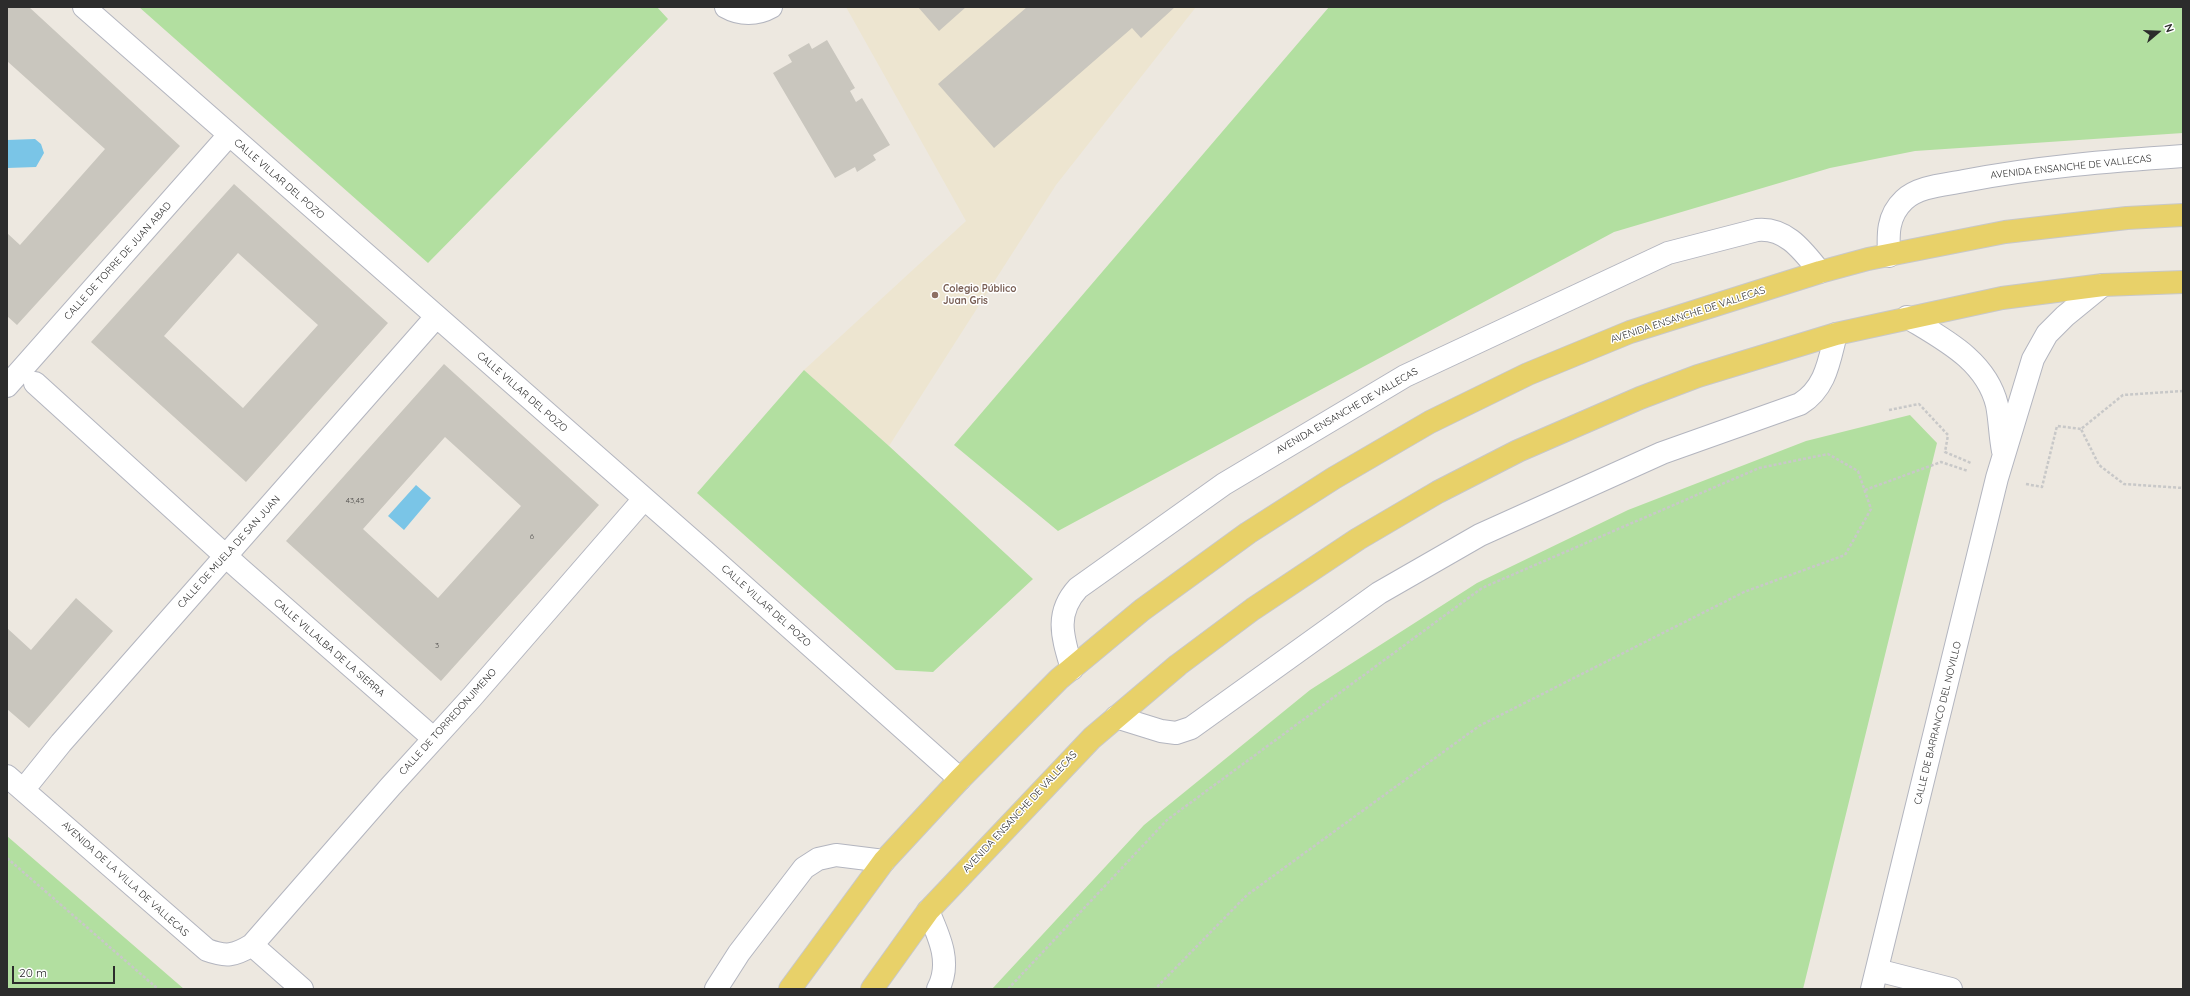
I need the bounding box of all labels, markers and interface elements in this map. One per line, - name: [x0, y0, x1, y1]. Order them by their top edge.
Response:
- north arrow: [2138, 12, 2178, 52]
- text: N: [2161, 22, 2177, 34]
- street label: CALLE VILLAR DEL POZO: [231, 136, 327, 222]
- street label: AVENIDA ENSANCHE DE VALLECAS: [1990, 153, 2152, 181]
- street label: CALLE DE TORRE DE JUAN ABAD: [62, 200, 174, 322]
- place label: Colegio Público Juan Gris: [943, 283, 1016, 306]
- street label: AVENIDA ENSANCHE DE VALLECAS: [1609, 284, 1767, 346]
- marker: Colegio Público Juan Gris: [930, 290, 940, 300]
- street label: CALLE VILLAR DEL POZO: [474, 349, 570, 435]
- street label: AVENIDA ENSANCHE DE VALLECAS: [1274, 365, 1420, 457]
- street label: CALLE DE MUELA DE SAN JUAN: [175, 493, 283, 611]
- house number: 43,45: [346, 496, 364, 506]
- house number: 6: [530, 532, 534, 542]
- street label: CALLE VILLAR DEL POZO: [719, 563, 813, 649]
- street label: CALLE VILLALBA DE LA SIERRA: [271, 597, 387, 699]
- street label: CALLE DE BARRANCO DEL NOVILLO: [1912, 640, 1964, 806]
- house number: 3: [435, 641, 439, 651]
- street label: CALLE DE TORREDONJIMENO: [397, 666, 499, 778]
- street label: AVENIDA ENSANCHE DE VALLECAS: [960, 749, 1080, 875]
- street label: AVENIDA DE LA VILLA DE VALLECAS: [59, 819, 191, 939]
- scale bar: [14, 958, 117, 984]
- text: 20 m: [19, 965, 47, 980]

